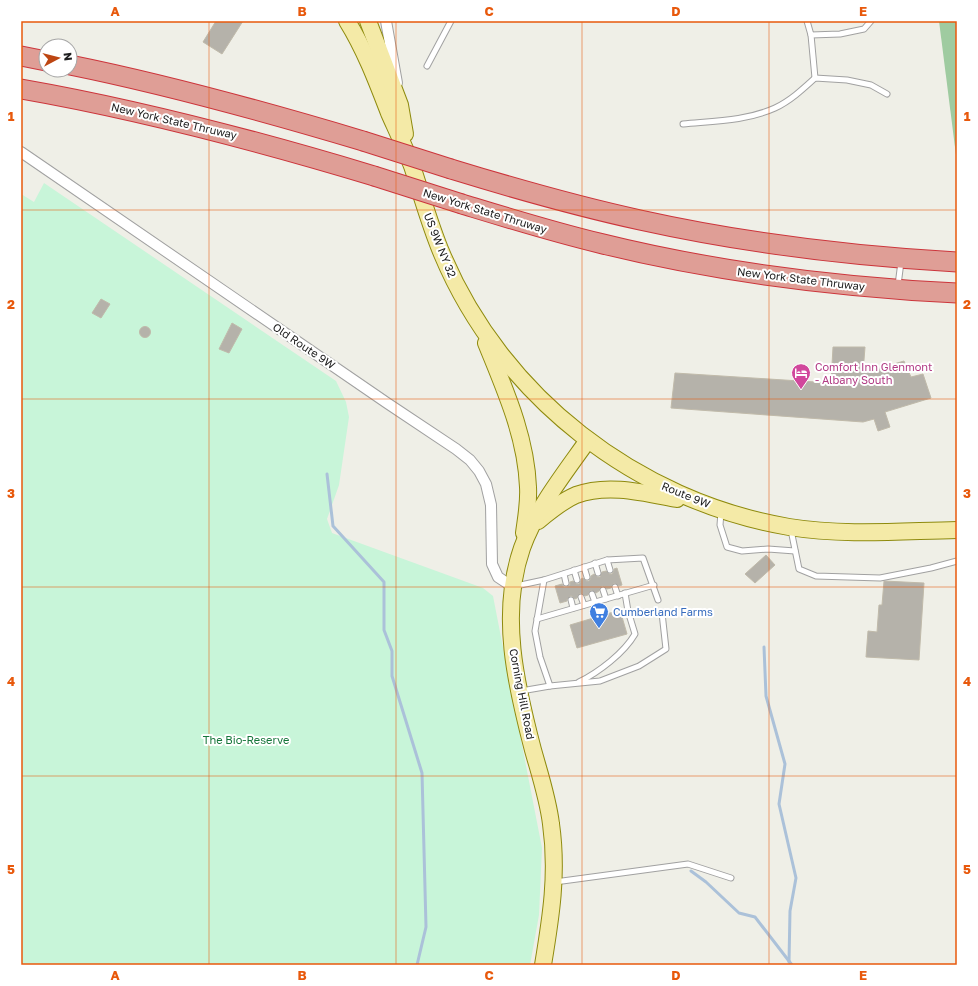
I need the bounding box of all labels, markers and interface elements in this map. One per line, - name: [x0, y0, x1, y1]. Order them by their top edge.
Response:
- text: A: [110, 3, 120, 19]
- text: B: [297, 3, 307, 19]
- text: C: [484, 3, 494, 19]
- text: D: [671, 3, 681, 19]
- text: E: [859, 3, 867, 19]
- north arrow: [38, 38, 78, 78]
- text: N: [61, 52, 75, 62]
- street label: New York State Thruway: [110, 100, 238, 141]
- text: 1: [8, 108, 15, 124]
- text: 1: [964, 108, 971, 124]
- street label: New York State Thruway: [422, 186, 549, 236]
- street label: US 9W NY 32: [422, 211, 459, 279]
- street label: New York State Thruway: [736, 264, 866, 293]
- text: 2: [7, 296, 15, 312]
- text: 2: [963, 296, 971, 312]
- street label: Old Route 9W: [271, 320, 338, 371]
- place label: Comfort Inn Glenmont - Albany South: [815, 360, 932, 386]
- hotel icon: Comfort Inn Glenmont - Albany South: [790, 362, 812, 390]
- street label: Route 9W: [660, 479, 713, 510]
- text: 3: [7, 485, 15, 501]
- text: 3: [963, 485, 971, 501]
- supermarket icon: Cumberland Farms: [588, 601, 610, 629]
- place label: Cumberland Farms: [613, 605, 713, 618]
- street label: Corning Hill Road: [507, 647, 538, 741]
- text: 4: [7, 673, 15, 689]
- text: 4: [963, 673, 971, 689]
- park label: The Bio-Reserve: [203, 733, 289, 746]
- text: 5: [7, 861, 15, 877]
- text: 5: [963, 861, 971, 877]
- text: A: [110, 967, 120, 983]
- text: B: [297, 967, 307, 983]
- text: C: [484, 967, 494, 983]
- text: D: [671, 967, 681, 983]
- text: E: [859, 967, 867, 983]

